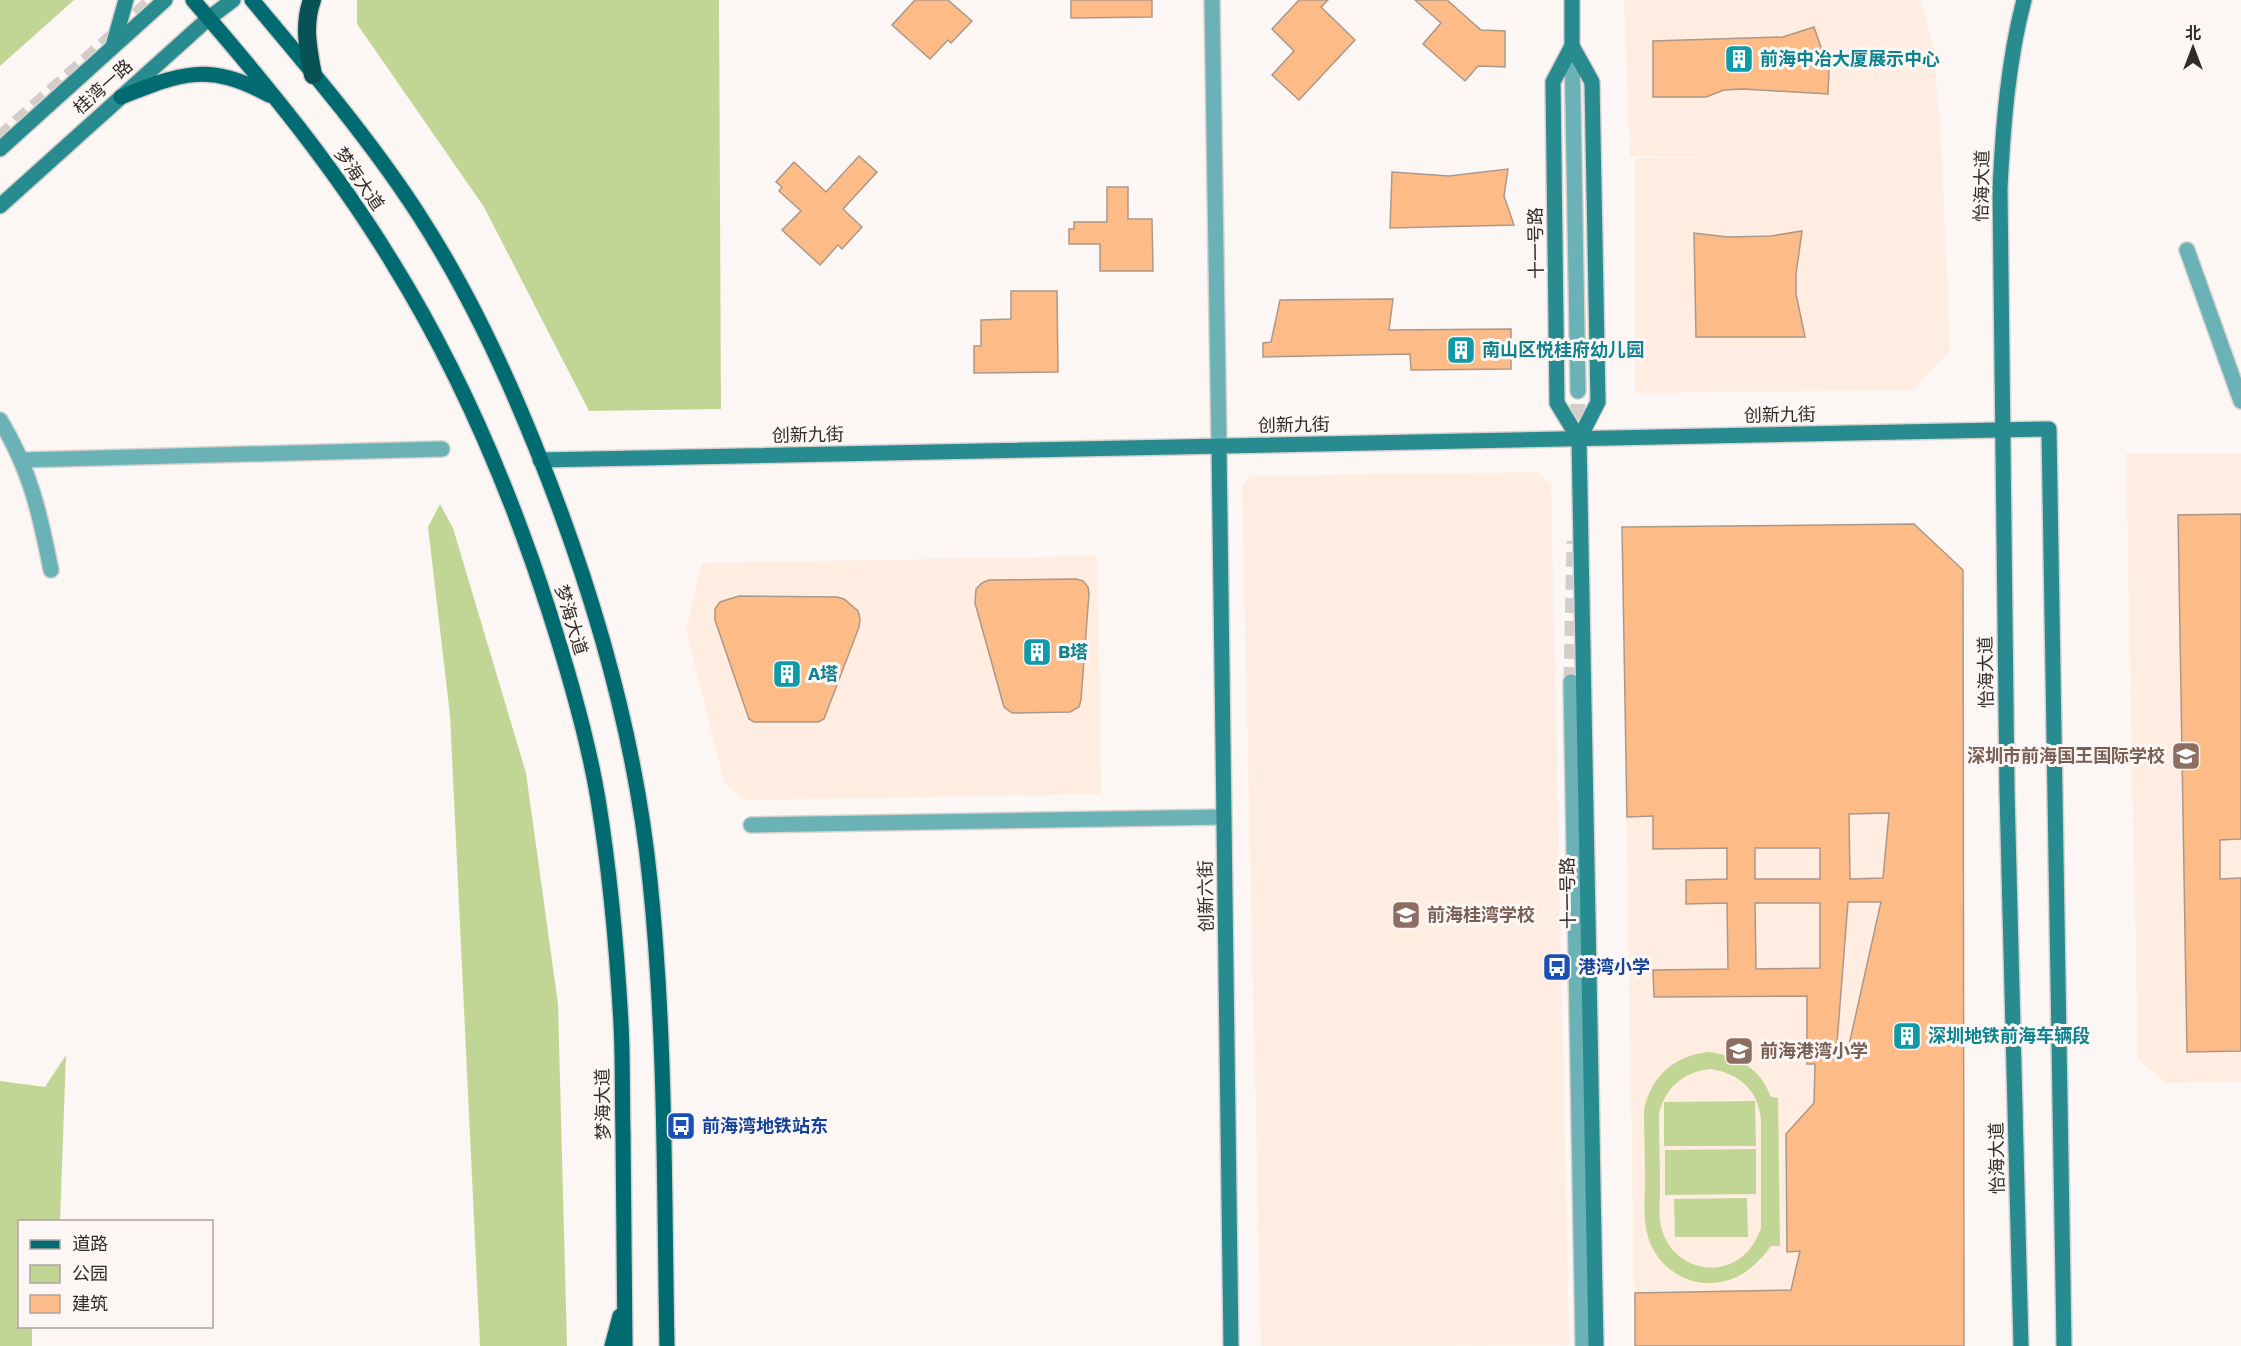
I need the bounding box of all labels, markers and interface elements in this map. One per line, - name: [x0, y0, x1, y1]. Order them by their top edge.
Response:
- north arrow: [2163, 18, 2223, 78]
- text: 北: [2185, 24, 2201, 43]
- building icon: 前海中冶大厦展示中心: [1723, 43, 1755, 75]
- place label: 前海中冶大厦展示中心: [1760, 48, 1940, 69]
- street label: 桂湾一路: [69, 55, 136, 119]
- street label: 梦海大道: [330, 143, 389, 214]
- street label: 怡海大道: [1970, 150, 1993, 222]
- street label: 十一号路: [1524, 207, 1547, 279]
- building icon: 南山区悦桂府幼儿园: [1445, 334, 1477, 366]
- place label: 南山区悦桂府幼儿园: [1482, 339, 1644, 360]
- street label: 创新九街: [1744, 403, 1816, 426]
- street label: 创新九街: [1258, 413, 1330, 436]
- street label: 创新九街: [772, 423, 844, 446]
- street label: 梦海大道: [551, 582, 592, 657]
- building icon: B塔: [1021, 636, 1053, 668]
- street label: 怡海大道: [1974, 636, 1997, 708]
- place label: B塔: [1058, 641, 1088, 662]
- building icon: A塔: [771, 658, 803, 690]
- place label: A塔: [808, 663, 838, 684]
- school or university icon: 深圳市前海国王国际学校: [2170, 740, 2202, 772]
- place label: 深圳市前海国王国际学校: [1967, 745, 2165, 766]
- street label: 十一号路: [1556, 857, 1579, 929]
- street label: 创新六街: [1194, 860, 1217, 932]
- school or university icon: 前海桂湾学校: [1390, 899, 1422, 931]
- place label: 前海桂湾学校: [1427, 904, 1535, 925]
- bus stop icon: 港湾小学: [1541, 951, 1573, 983]
- place label: 港湾小学: [1578, 956, 1650, 977]
- building icon: 深圳地铁前海车辆段: [1891, 1020, 1923, 1052]
- place label: 深圳地铁前海车辆段: [1928, 1025, 2090, 1046]
- school or university icon: 前海港湾小学: [1723, 1035, 1755, 1067]
- place label: 前海港湾小学: [1760, 1040, 1868, 1061]
- street label: 梦海大道: [591, 1068, 614, 1140]
- bus stop icon: 前海湾地铁站东: [665, 1110, 697, 1142]
- place label: 前海湾地铁站东: [702, 1115, 828, 1136]
- street label: 怡海大道: [1985, 1122, 2008, 1194]
- legend: [18, 1220, 213, 1328]
- text: 道路: [72, 1233, 108, 1254]
- text: 公园: [72, 1263, 108, 1284]
- text: 建筑: [72, 1293, 108, 1314]

